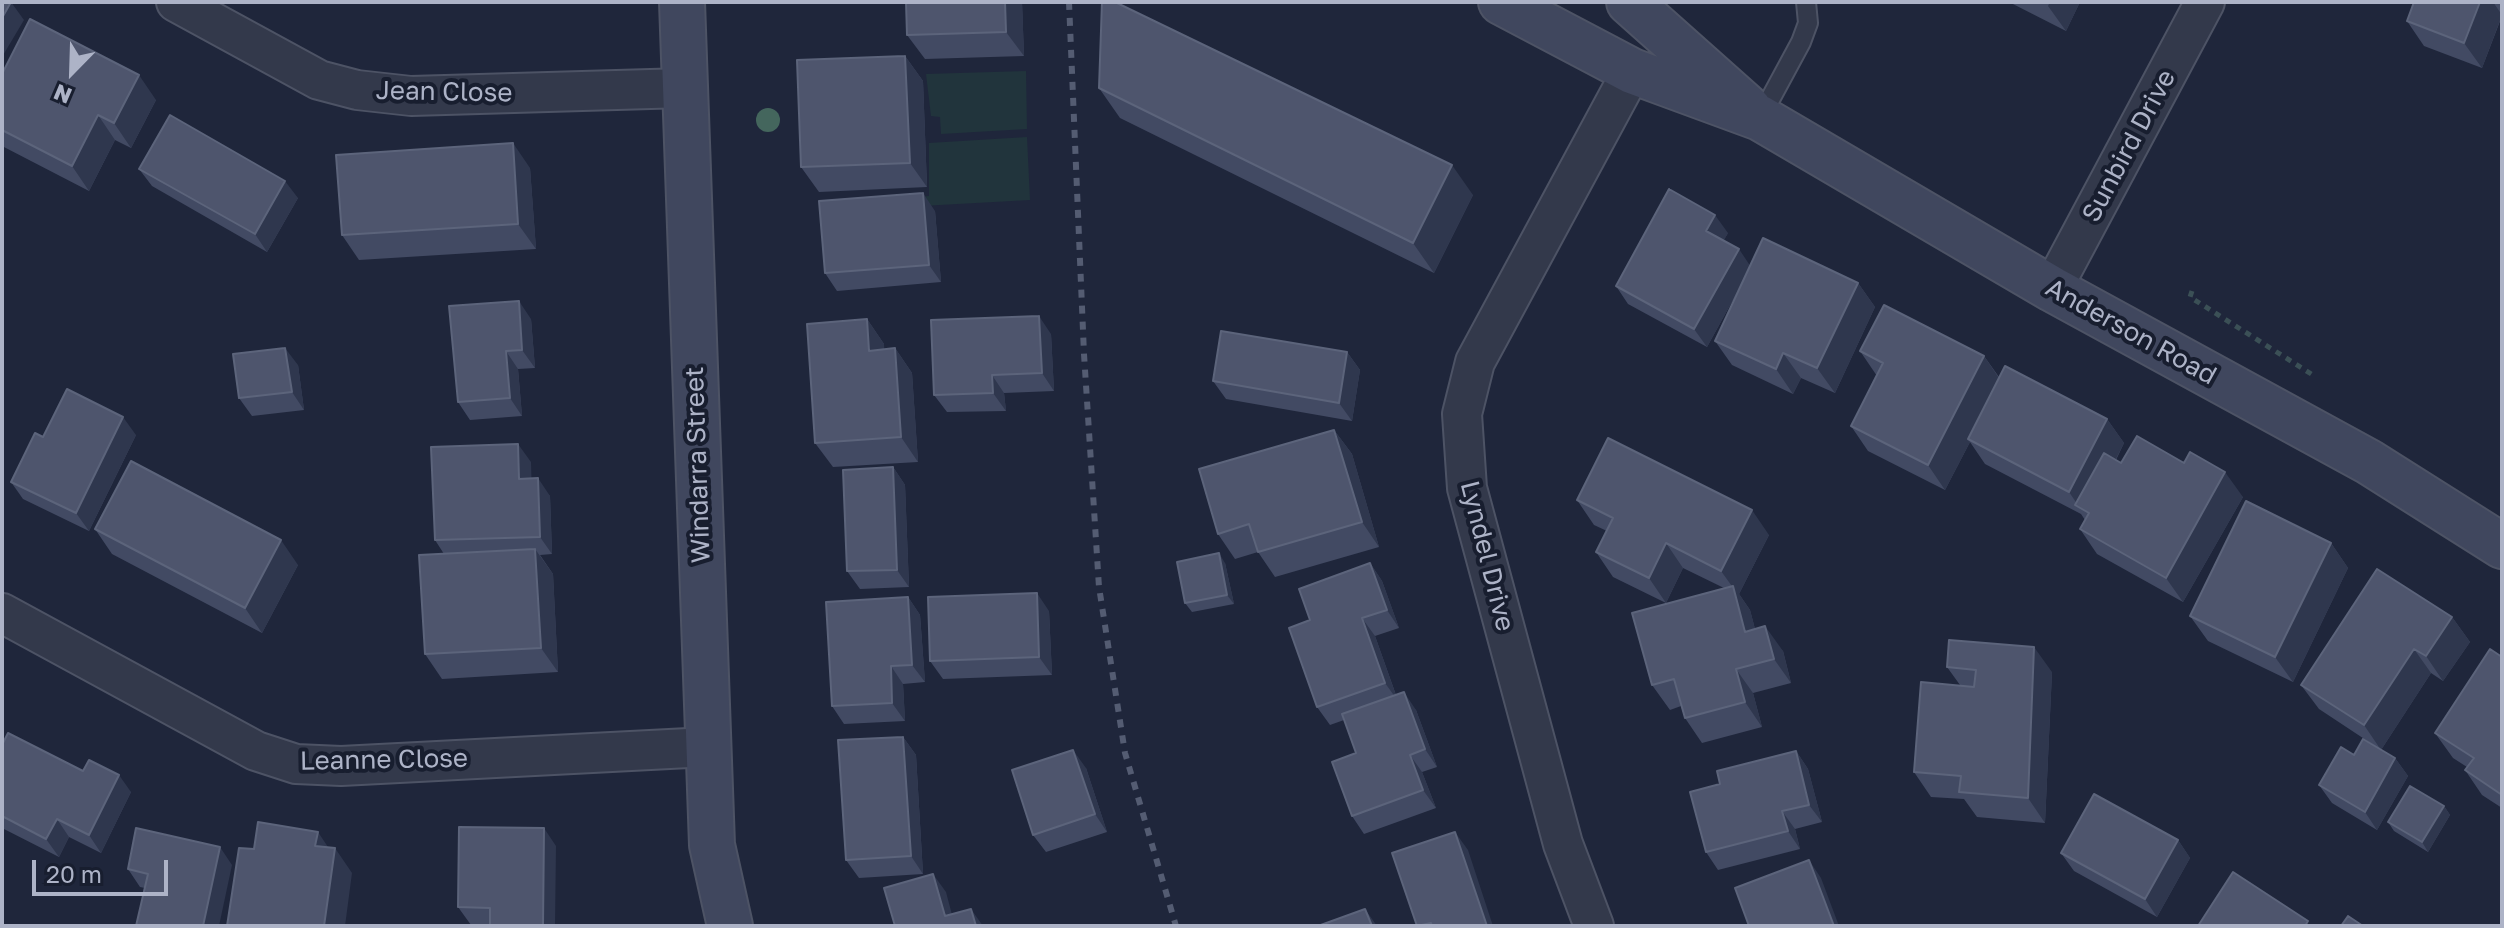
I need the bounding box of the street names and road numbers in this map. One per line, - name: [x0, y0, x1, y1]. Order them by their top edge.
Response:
- street label: Sunbird Drive: [2076, 64, 2182, 228]
- street label: Jean Close: [375, 75, 513, 109]
- street label: Anderson Road: [2040, 272, 2222, 392]
- street label: Windarra Street: [679, 366, 717, 564]
- street label: Lyndel Drive: [1453, 478, 1521, 634]
- street label: Leanne Close: [300, 743, 468, 777]

